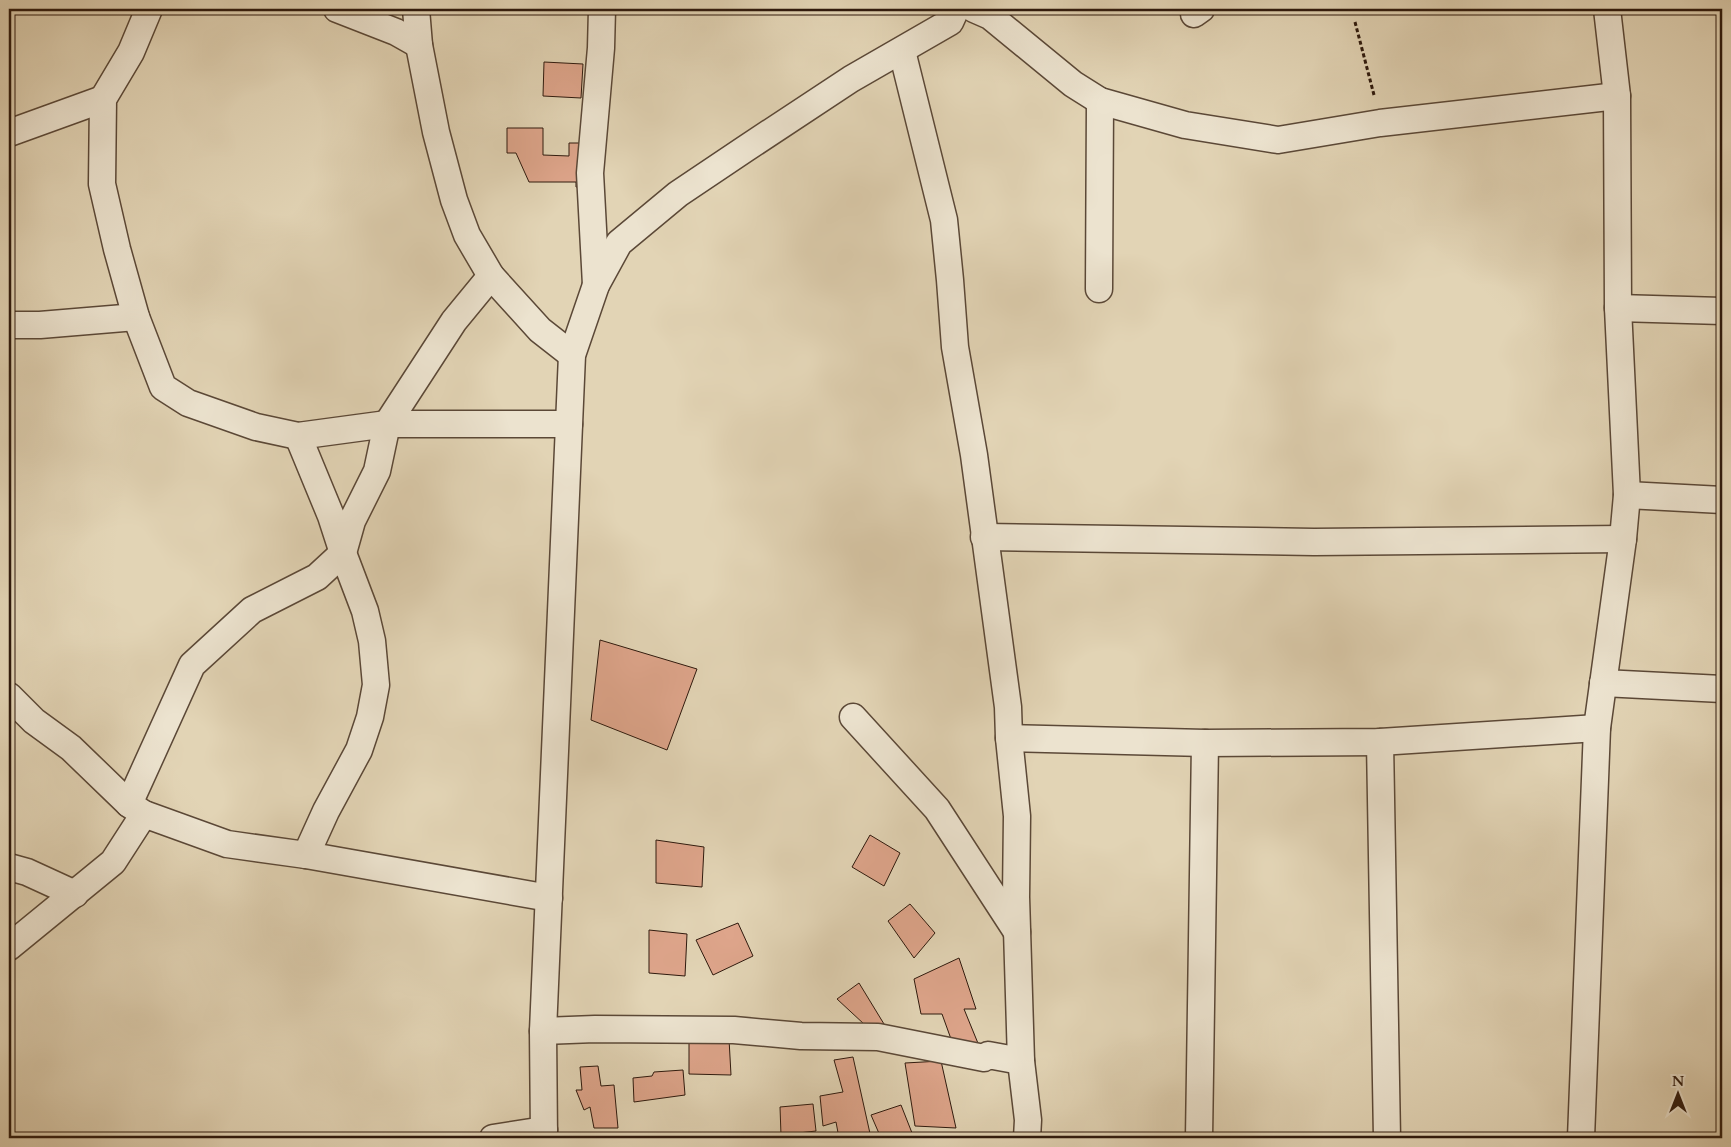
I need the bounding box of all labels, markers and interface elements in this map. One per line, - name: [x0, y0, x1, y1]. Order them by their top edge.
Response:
- north arrow: [1654, 1070, 1704, 1120]
- text: N: [1672, 1072, 1684, 1091]

